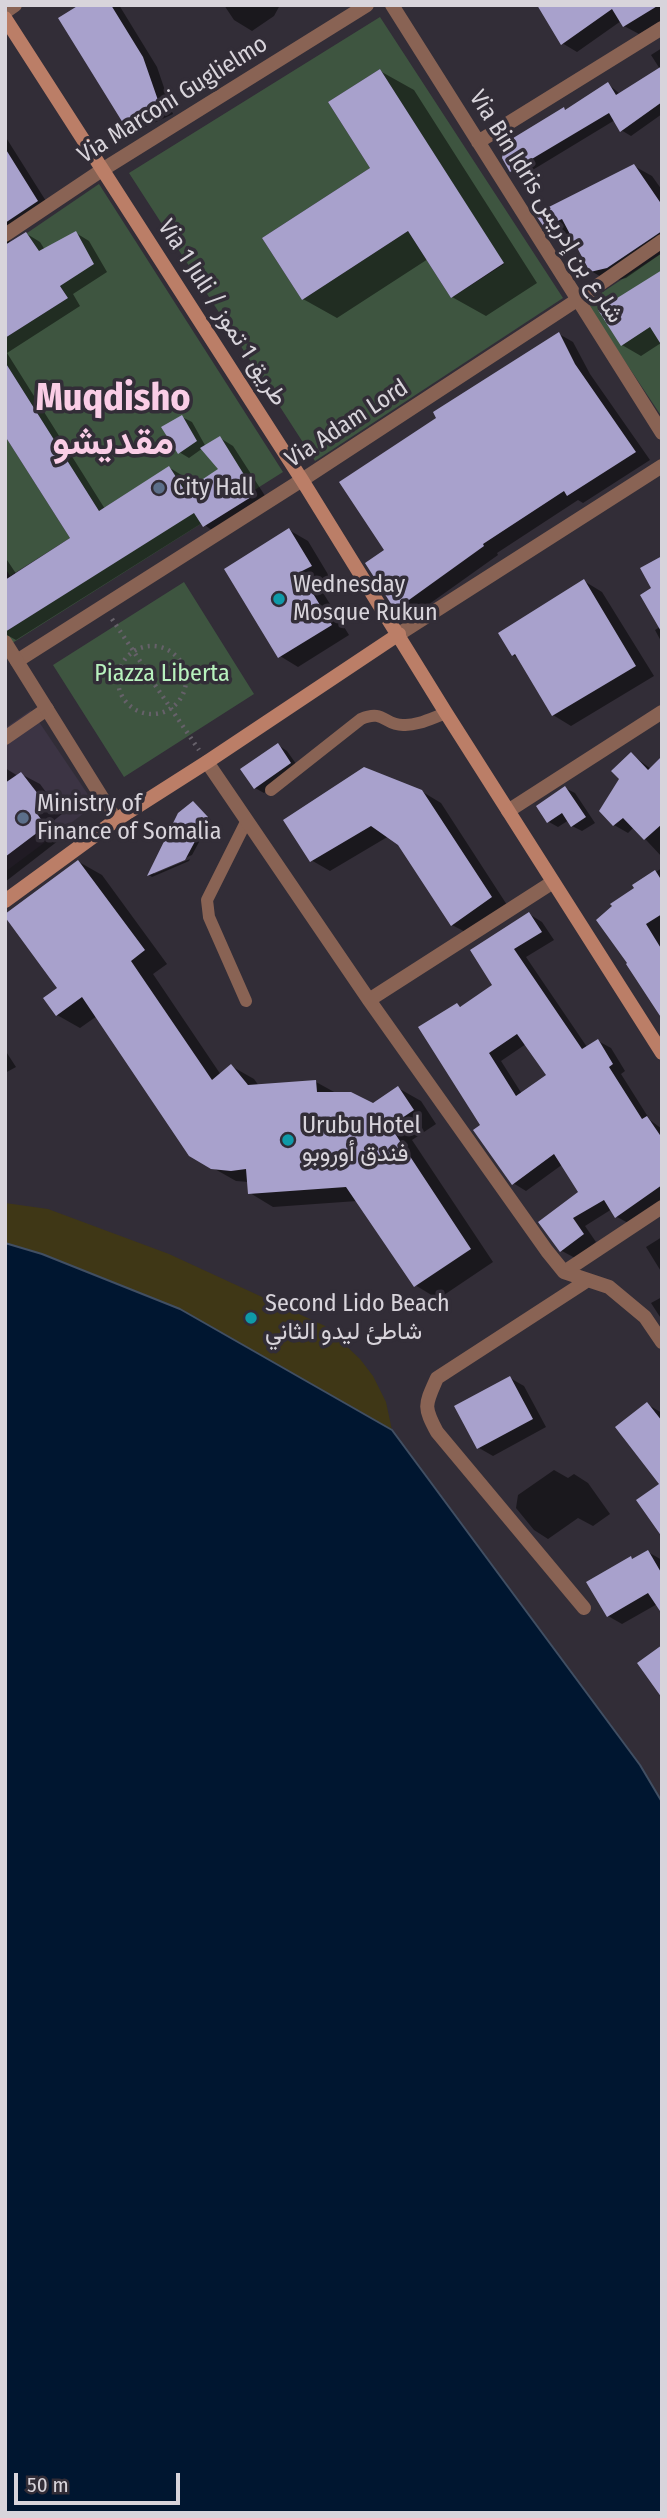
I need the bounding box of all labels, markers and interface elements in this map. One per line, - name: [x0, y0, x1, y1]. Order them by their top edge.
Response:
- street label: Via Marconi Guglielmo: [73, 30, 273, 170]
- street label: Via Bin Idris شارع بن إدريس: [463, 85, 629, 329]
- street label: Via 1 Juli / طريق 1 تموز: [151, 214, 293, 412]
- street label: Via Adam Lord: [280, 374, 414, 474]
- district label: Muqdisho مقديشو: [35, 376, 191, 466]
- place label: City Hall: [173, 474, 254, 502]
- marker: City Hall: [151, 480, 167, 496]
- place label: Wednesday Mosque Rukun: [293, 571, 438, 627]
- marker: Wednesday Mosque Rukun: [271, 591, 287, 607]
- park label: Piazza Liberta: [94, 660, 230, 688]
- place label: Ministry of Finance of Somalia: [37, 790, 221, 846]
- marker: Ministry of Finance of Somalia: [15, 810, 31, 826]
- place label: Urubu Hotel فندق أوروبو: [302, 1112, 421, 1168]
- marker: Urubu Hotel فندق أوروبو: [280, 1132, 296, 1148]
- place label: Second Lido Beach شاطئ ليدو الثاني: [265, 1290, 450, 1346]
- marker: Second Lido Beach شاطئ ليدو الثاني: [243, 1310, 259, 1326]
- scale bar: [18, 2458, 184, 2502]
- text: 50 m: [27, 2472, 69, 2498]

